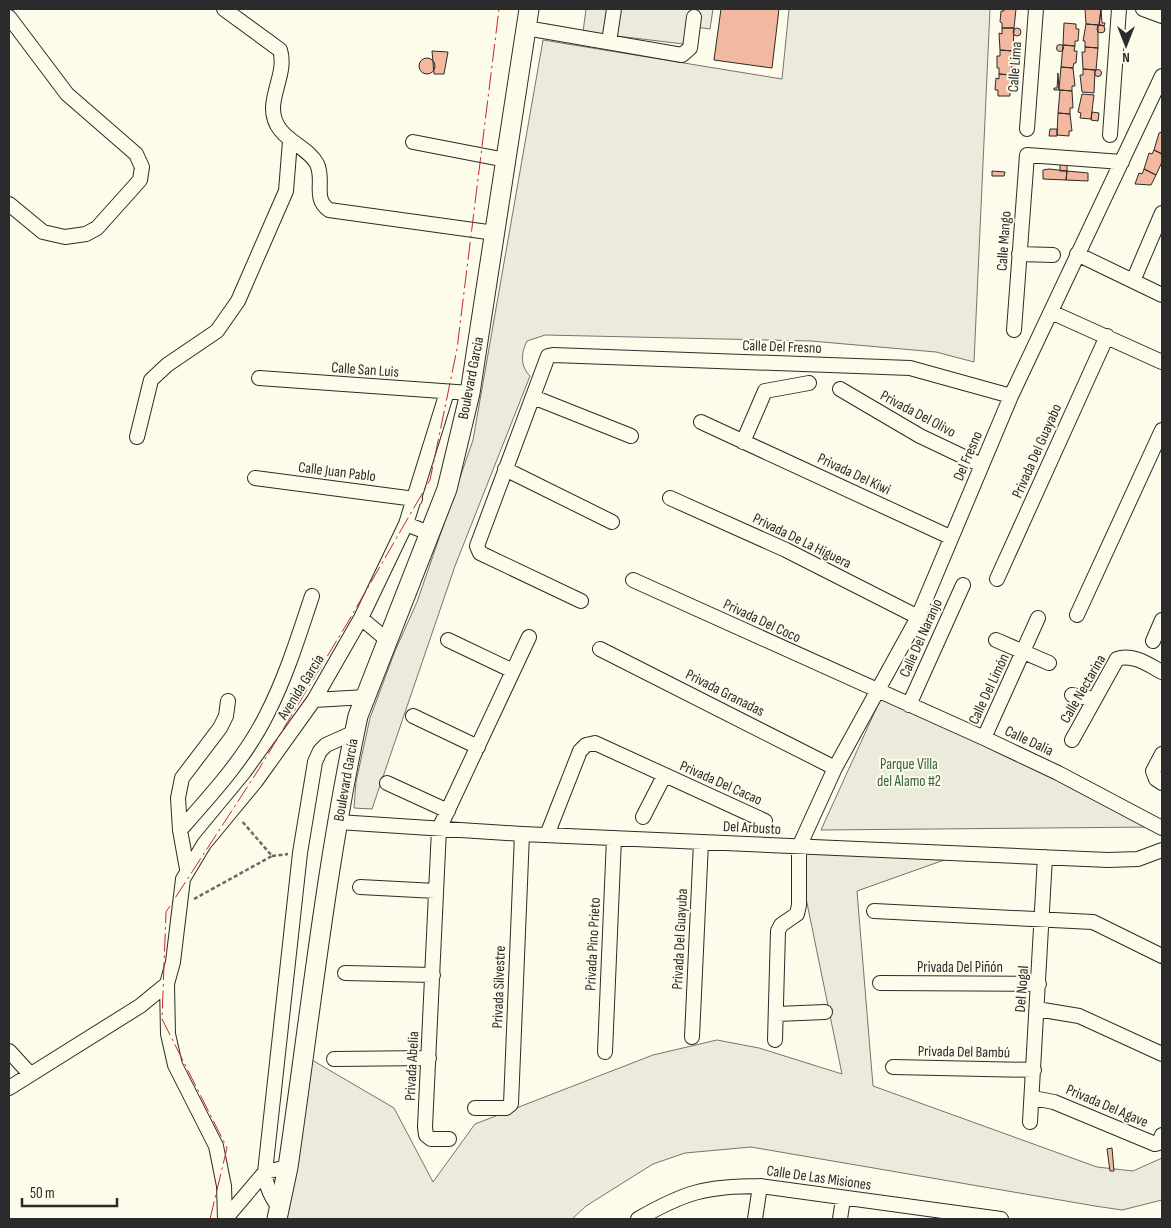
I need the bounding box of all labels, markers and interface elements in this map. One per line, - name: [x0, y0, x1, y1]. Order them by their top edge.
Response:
- north arrow: [1101, 20, 1151, 70]
- street label: Calle Lima: [1004, 41, 1026, 93]
- text: N: [1122, 49, 1130, 66]
- street label: Calle Mango: [992, 210, 1016, 272]
- street label: Boulevard Garcia: [454, 335, 488, 421]
- street label: Calle Del Fresno: [742, 336, 822, 358]
- street label: Calle San Luis: [331, 358, 399, 382]
- street label: Privada Del Olivo: [877, 386, 959, 442]
- street label: Privada Del Guayabo: [1008, 401, 1066, 501]
- street label: Del Fresno: [949, 428, 987, 484]
- street label: Privada Del Kiwi: [814, 449, 894, 499]
- street label: Calle Juan Pablo: [297, 458, 377, 486]
- street label: Privada De La Higuera: [750, 509, 855, 573]
- street label: Privada Del Coco: [720, 595, 804, 647]
- street label: Calle Del Naranjo: [895, 596, 947, 680]
- street label: Avenida García: [273, 651, 329, 724]
- street label: Calle Del Limón: [964, 651, 1014, 727]
- street label: Calle Nectarina: [1056, 651, 1110, 727]
- street label: Privada Granadas: [682, 665, 768, 721]
- street label: Calle Dalia: [1002, 722, 1057, 761]
- street label: Boulevard García: [329, 737, 363, 823]
- park label: Parque Villa del Alamo #2: [877, 755, 941, 791]
- street label: Privada Del Cacao: [677, 756, 765, 810]
- street label: Del Arbusto: [722, 817, 782, 839]
- street label: Privada Del Guayuba: [668, 888, 692, 990]
- street label: Privada Pino Prieto: [581, 897, 605, 991]
- street label: Privada Silvestre: [488, 945, 510, 1029]
- street label: Privada Del Piñón: [917, 958, 1003, 977]
- street label: Del Nogal: [1011, 965, 1033, 1013]
- street label: Privada Abelia: [401, 1030, 423, 1101]
- street label: Privada Del Bambú: [918, 1042, 1010, 1062]
- street label: Privada Del Agave: [1063, 1080, 1151, 1132]
- street label: Calle De Las Misiones: [765, 1161, 873, 1195]
- scale bar: [22, 1176, 118, 1208]
- text: 50 m: [30, 1184, 55, 1203]

